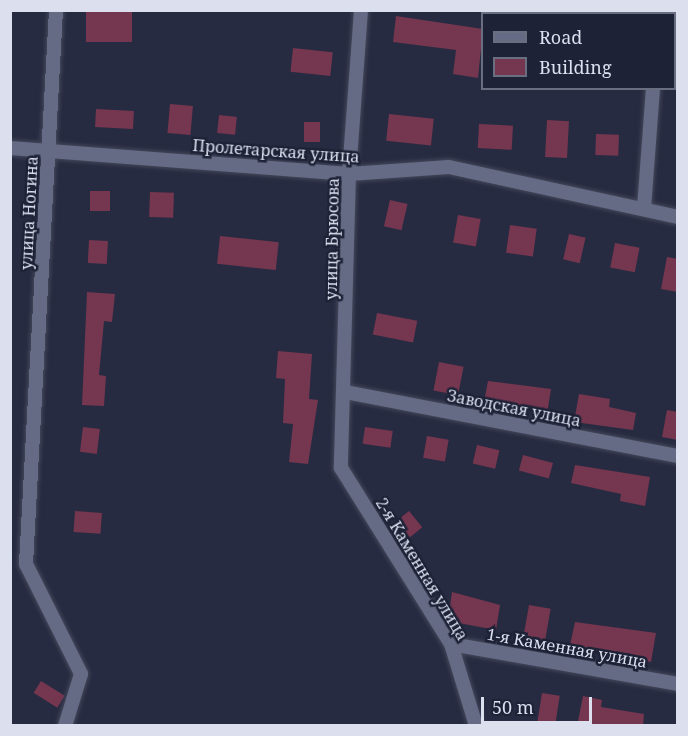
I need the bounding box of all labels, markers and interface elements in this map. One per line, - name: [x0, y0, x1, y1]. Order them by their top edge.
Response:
- legend: [481, 12, 676, 90]
- text: Road: [539, 25, 582, 49]
- text: Building: [539, 55, 612, 79]
- street label: Пролетарская улица: [192, 136, 360, 166]
- street label: улица Ногина: [16, 156, 42, 270]
- street label: улица Брюсова: [321, 178, 343, 300]
- street label: Заводская улица: [446, 386, 582, 430]
- street label: 2-я Каменная улица: [372, 494, 472, 644]
- street label: 1-я Каменная улица: [485, 624, 649, 672]
- scale bar: [484, 685, 595, 723]
- text: 50 m: [492, 695, 534, 719]

